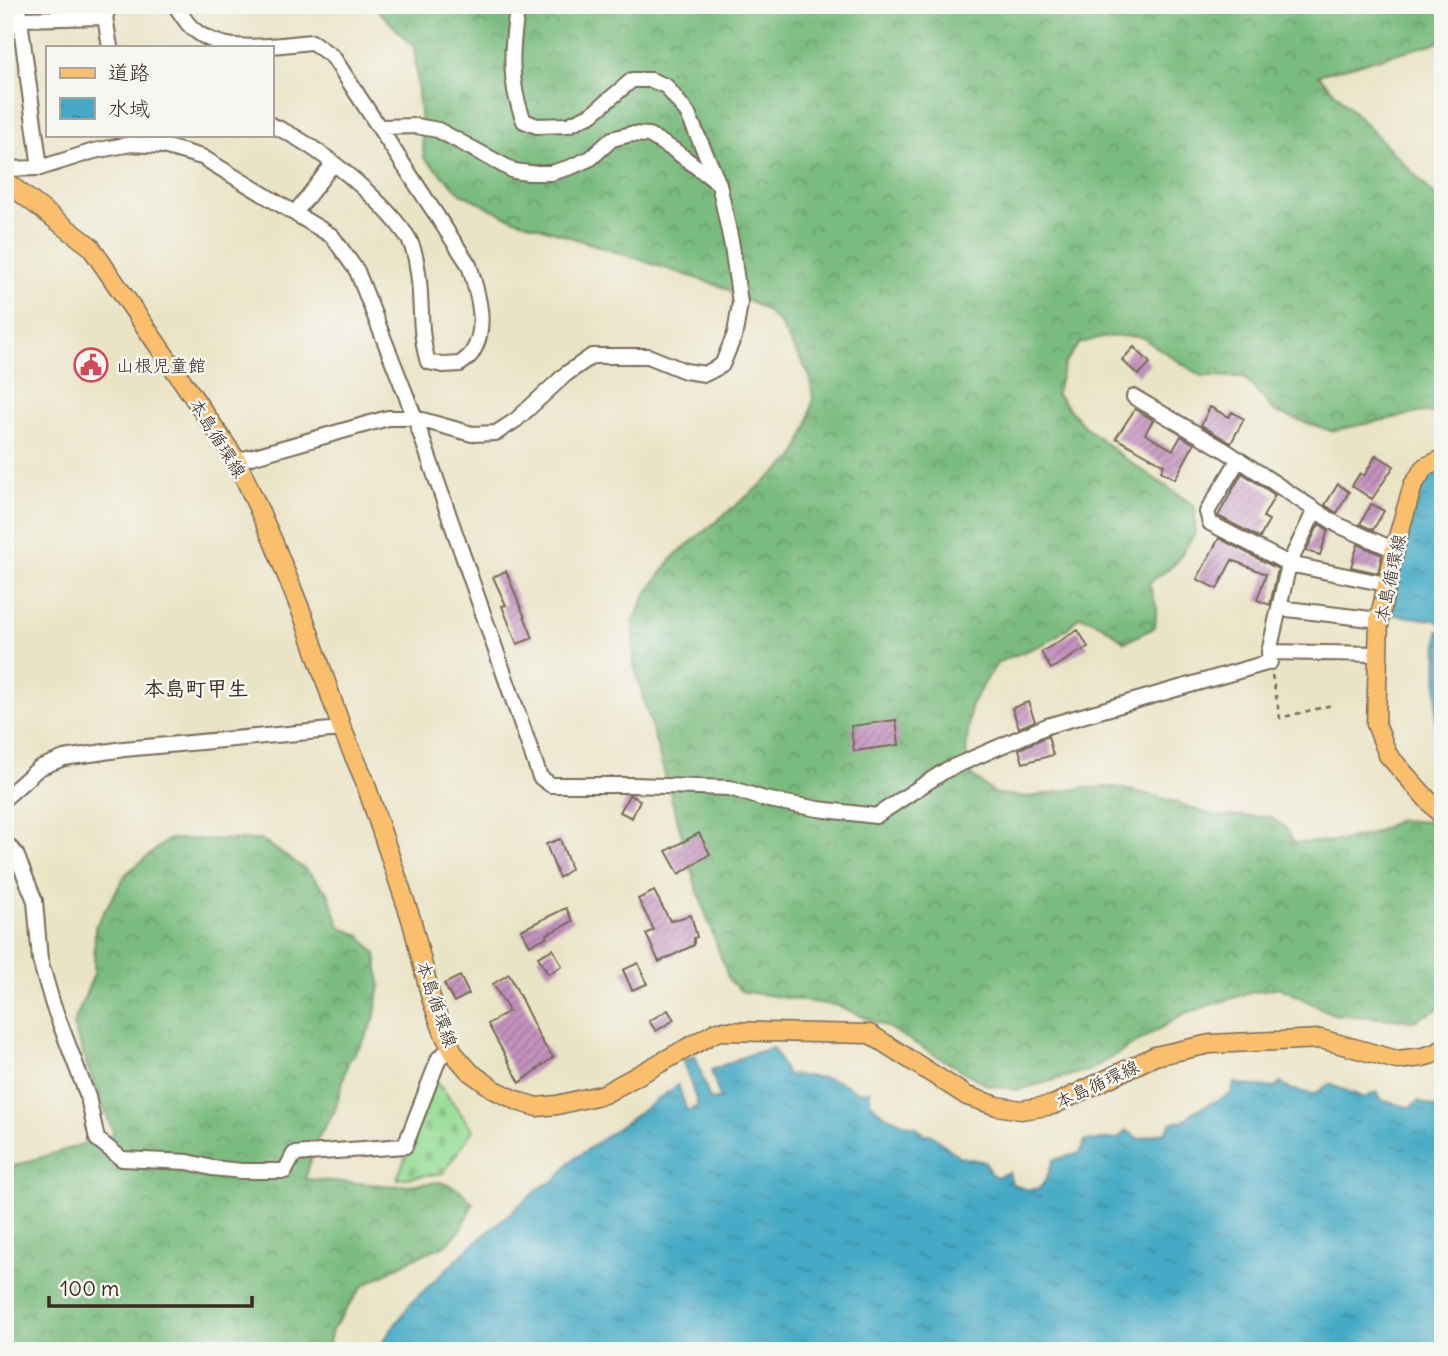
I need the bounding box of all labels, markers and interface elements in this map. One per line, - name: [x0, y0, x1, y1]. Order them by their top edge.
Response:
- legend: [46, 46, 273, 136]
- text: 道路: [108, 59, 150, 86]
- text: 水域: [108, 95, 150, 122]
- public building icon: 山根児童館: [72, 346, 110, 384]
- place label: 山根児童館: [116, 354, 206, 377]
- street label: 本島循環線: [184, 394, 252, 482]
- street label: 本島循環線: [1369, 532, 1411, 624]
- district label: 本島町甲生: [144, 675, 249, 702]
- street label: 本島循環線: [411, 958, 463, 1050]
- street label: 本島循環線: [1051, 1055, 1143, 1113]
- scale bar: [49, 1265, 252, 1309]
- text: 100 m: [60, 1275, 119, 1302]

